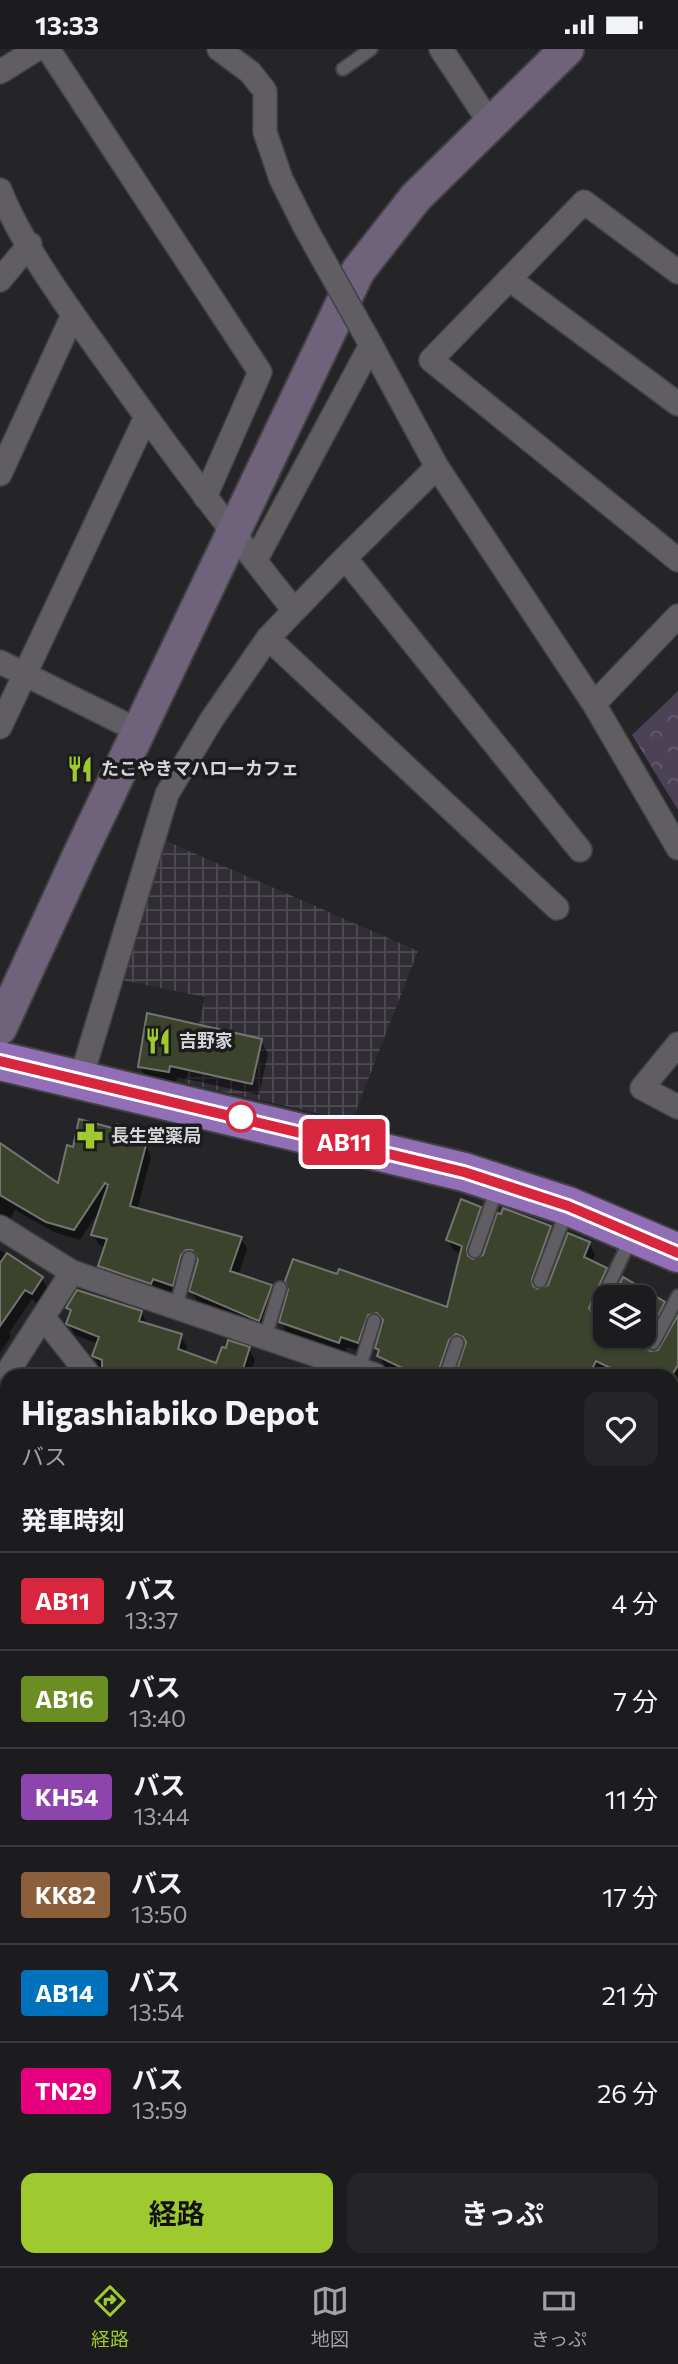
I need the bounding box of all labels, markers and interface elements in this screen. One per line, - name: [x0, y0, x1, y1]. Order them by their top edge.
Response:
- text: 13:33: [35, 9, 99, 40]
- restaurant icon: たこやきマハローカフェ: [65, 754, 95, 784]
- place label: たこやきマハローカフェ: [101, 757, 299, 779]
- restaurant icon: 吉野家: [143, 1026, 173, 1056]
- place label: 吉野家: [179, 1029, 233, 1051]
- unlabelled marker: [226, 1102, 256, 1132]
- line badge: AB11: [295, 1119, 393, 1165]
- pharmacy icon: 長生堂薬局: [75, 1121, 105, 1151]
- place label: 長生堂薬局: [111, 1124, 201, 1146]
- text: AB11: [317, 1127, 371, 1156]
- map controls: [593, 1285, 656, 1348]
- button: layers: [593, 1285, 656, 1348]
- text: Higashiabiko Depot: [21, 1391, 319, 1432]
- button: heart: [584, 1392, 658, 1466]
- text: バス: [21, 1442, 67, 1470]
- text: 発車時刻: [21, 1504, 125, 1535]
- text: バス: [125, 1573, 177, 1604]
- text: AB11: [35, 1586, 90, 1615]
- text: 4 分: [611, 1587, 658, 1618]
- text: 13:37: [125, 1606, 178, 1634]
- text: バス: [129, 1671, 181, 1702]
- text: AB16: [35, 1684, 94, 1713]
- text: 7 分: [613, 1685, 658, 1716]
- text: 13:40: [129, 1704, 186, 1732]
- text: バス: [133, 1769, 186, 1800]
- text: KH54: [35, 1782, 98, 1811]
- text: 11 分: [605, 1783, 658, 1814]
- text: 13:44: [133, 1802, 189, 1830]
- text: バス: [131, 1867, 183, 1898]
- text: KK82: [35, 1880, 96, 1909]
- text: 17 分: [602, 1881, 658, 1912]
- text: 13:50: [131, 1900, 188, 1928]
- text: バス: [129, 1965, 181, 1996]
- text: AB14: [35, 1978, 94, 2007]
- text: 21 分: [601, 1979, 658, 2010]
- text: 13:54: [129, 1998, 184, 2026]
- text: バス: [132, 2063, 184, 2094]
- text: TN29: [35, 2076, 97, 2105]
- text: 26 分: [597, 2077, 658, 2108]
- text: 13:59: [132, 2096, 187, 2124]
- button: 経路: [21, 2173, 333, 2253]
- button: きっぷ: [347, 2173, 658, 2253]
- tab: 経路: [91, 2282, 129, 2351]
- tab: 地図: [311, 2282, 349, 2351]
- tab: きっぷ: [531, 2282, 587, 2351]

